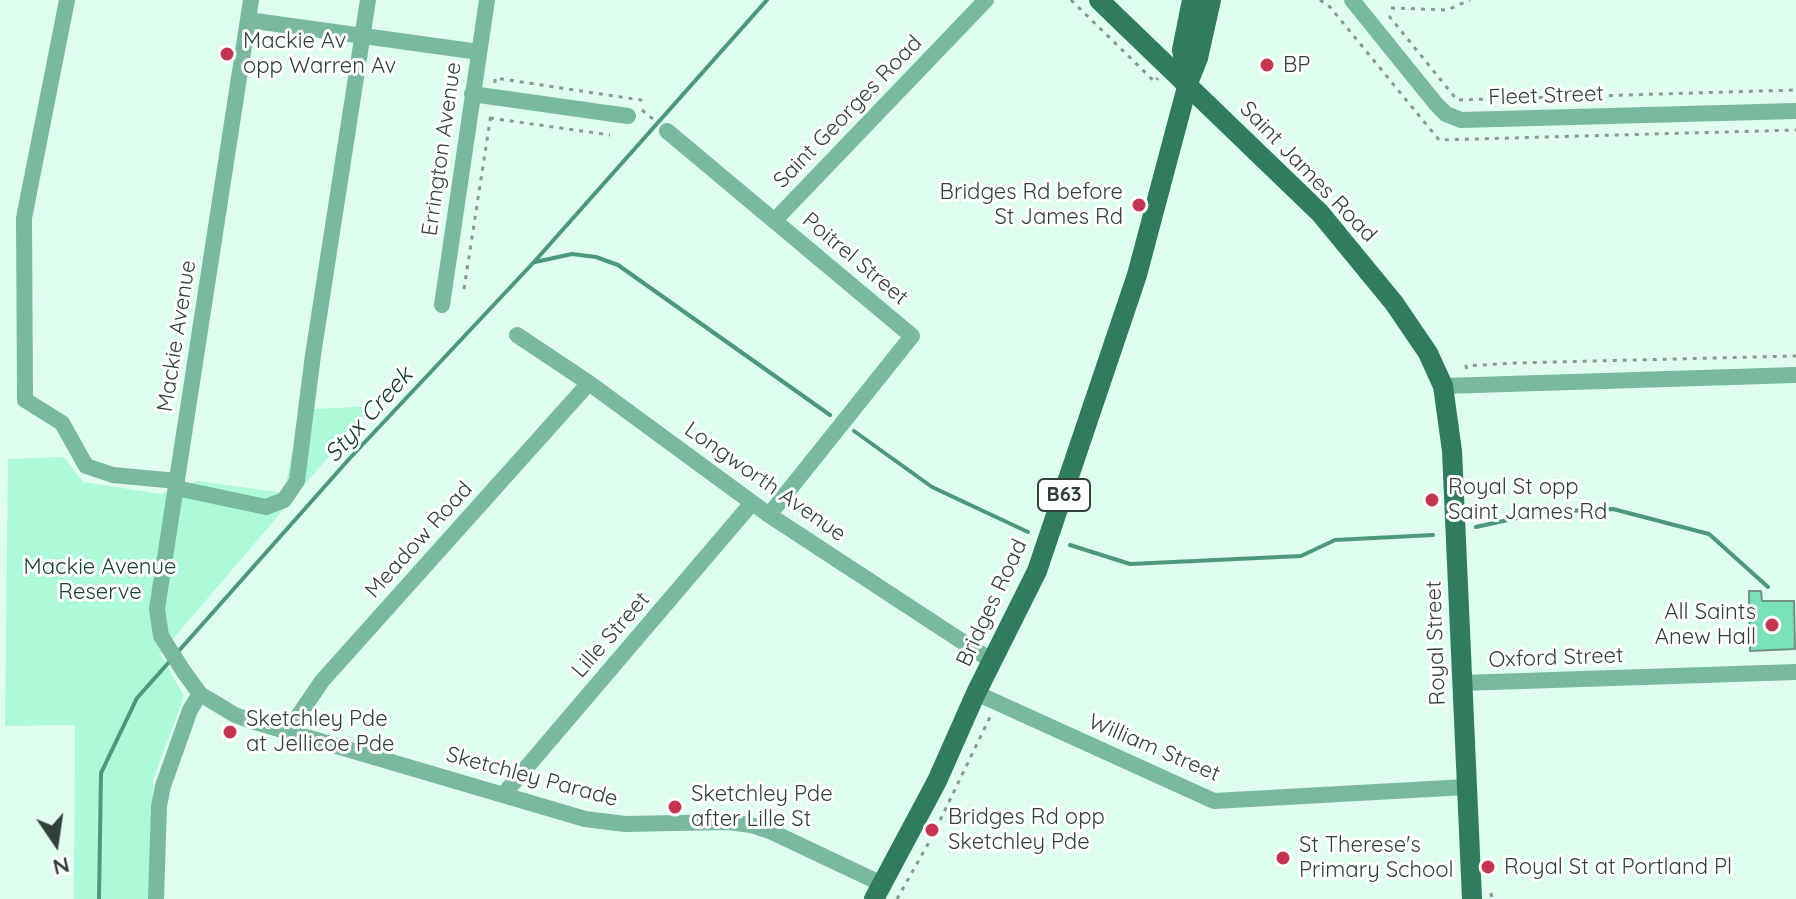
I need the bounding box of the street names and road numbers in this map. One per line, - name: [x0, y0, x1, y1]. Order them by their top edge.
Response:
- street label: Saint Georges Road: [768, 30, 928, 194]
- street label: Errington Avenue: [417, 60, 467, 238]
- street label: Fleet Street: [1488, 81, 1604, 111]
- street label: Saint James Road: [1234, 96, 1382, 248]
- street label: Poitrel Street: [797, 207, 913, 311]
- street label: Mackie Avenue: [152, 258, 202, 414]
- street label: Longworth Avenue: [679, 416, 851, 548]
- street label: Meadow Road: [360, 476, 478, 604]
- road number: B63: [1038, 479, 1090, 511]
- street label: Bridges Road: [951, 535, 1033, 671]
- street label: Royal Street: [1421, 580, 1451, 706]
- street label: Lille Street: [567, 587, 655, 683]
- street label: Oxford Street: [1488, 642, 1624, 674]
- street label: William Street: [1084, 708, 1224, 788]
- street label: Sketchley Parade: [443, 741, 621, 813]

